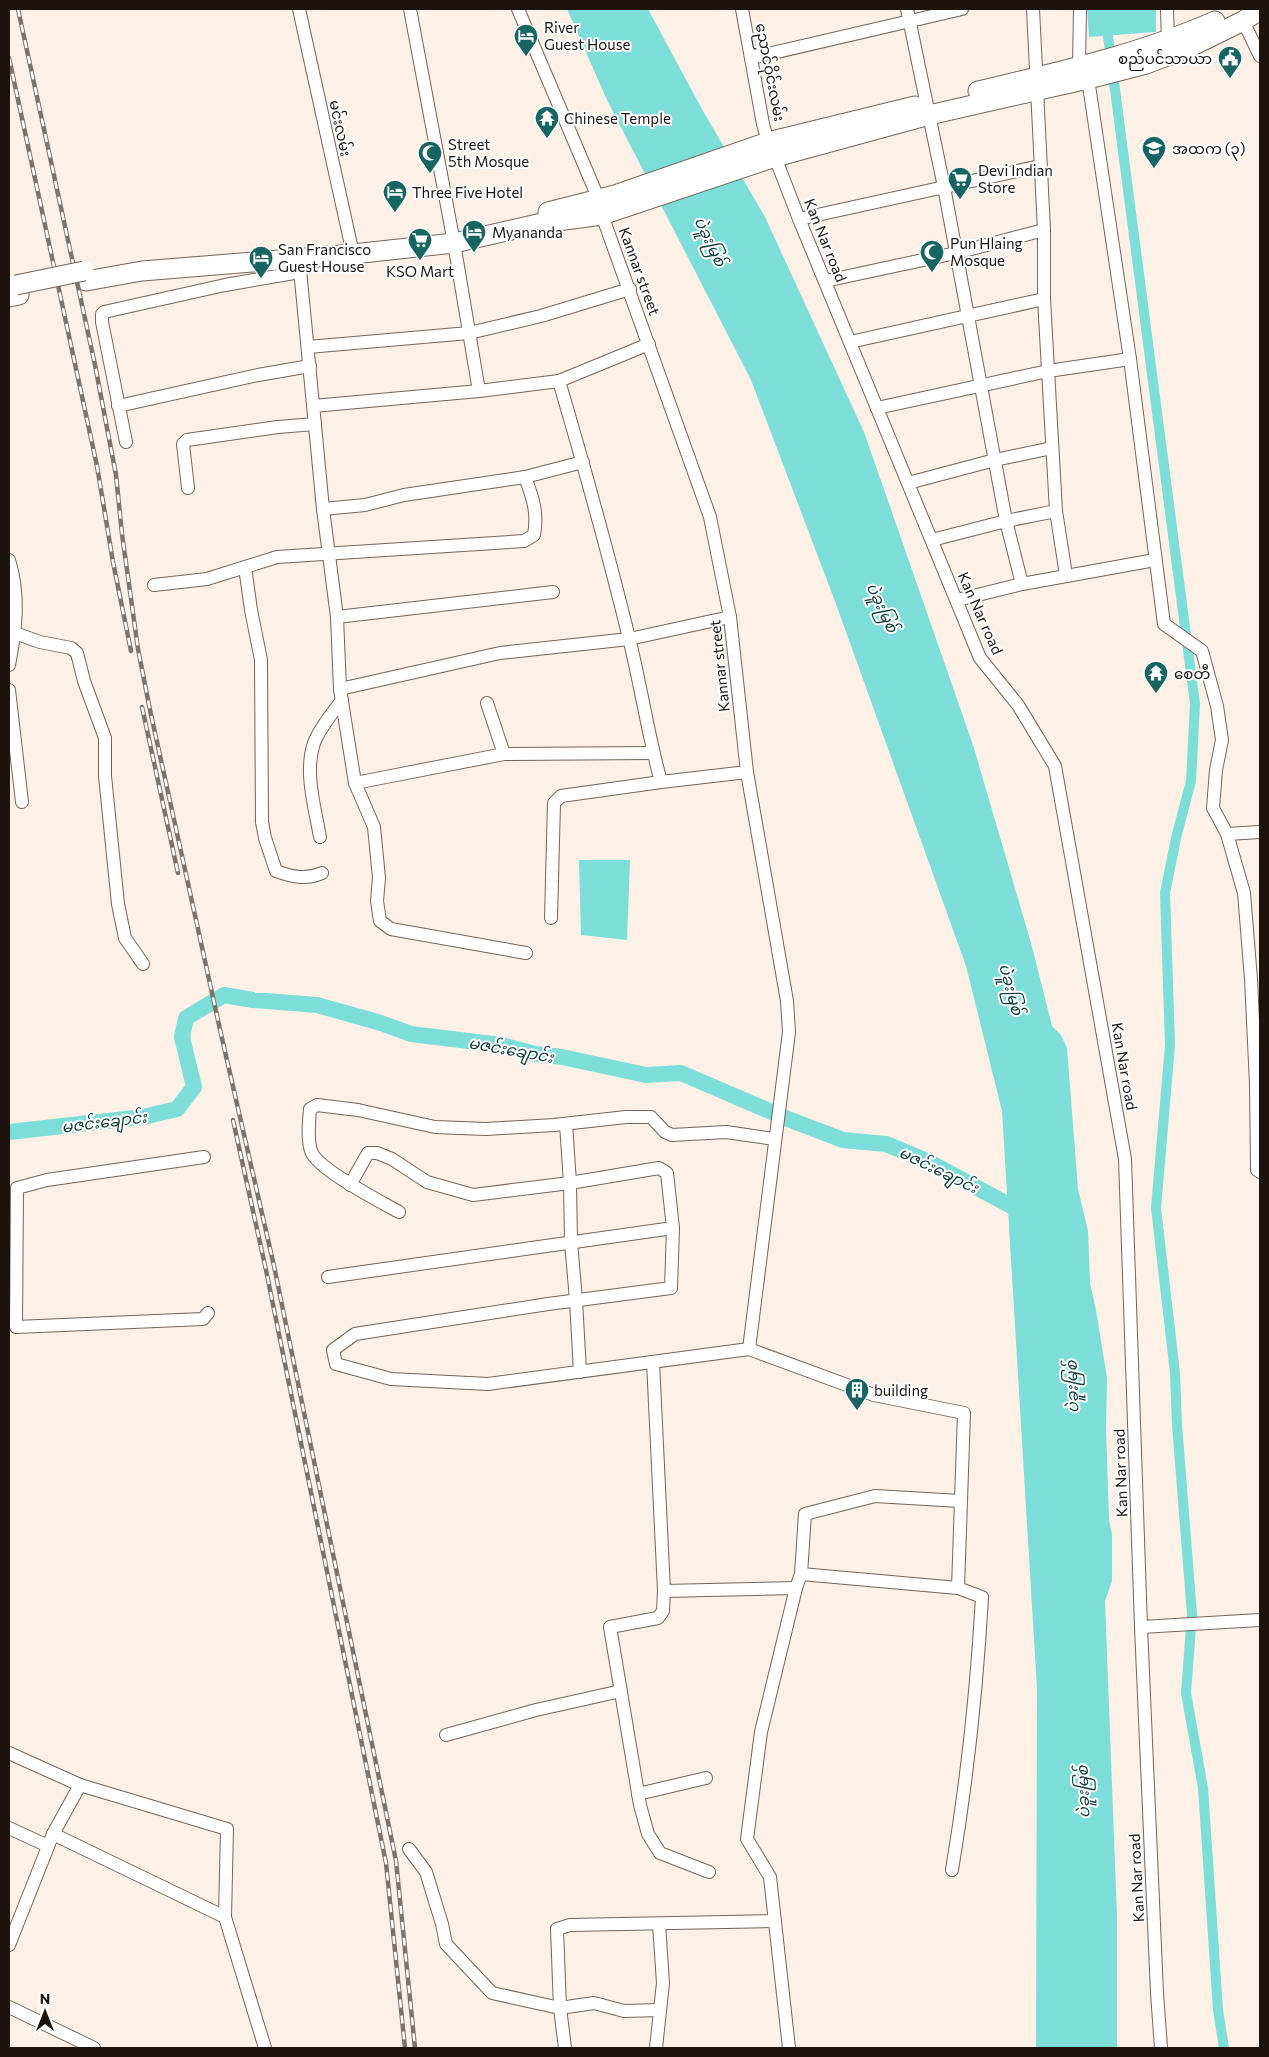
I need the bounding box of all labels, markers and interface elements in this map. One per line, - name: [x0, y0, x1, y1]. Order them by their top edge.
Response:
- place label: River Guest House: [544, 18, 630, 53]
- street label: ညောင်ဝိုင်းလမ်း: [749, 21, 789, 123]
- hotel icon: River Guest House: [513, 23, 539, 57]
- public building icon: စည်ပင်သာယာ: [1217, 45, 1243, 79]
- place label: စည်ပင်သာယာ: [1118, 49, 1212, 71]
- street label: မင်းလမ်း: [326, 98, 356, 158]
- temple icon: Chinese Temple: [534, 105, 560, 139]
- place label: Chinese Temple: [564, 109, 671, 127]
- place label: Street 5th Mosque: [448, 135, 529, 170]
- school or university icon: အထက (၃): [1141, 135, 1167, 169]
- place label: အထက (၃): [1172, 139, 1245, 161]
- mosque icon: Street 5th Mosque: [417, 140, 443, 174]
- place label: Devi Indian Store: [978, 161, 1053, 196]
- supermarket icon: Devi Indian Store: [947, 166, 973, 200]
- hotel icon: Three Five Hotel: [382, 179, 408, 213]
- place label: Three Five Hotel: [412, 183, 523, 201]
- street label: Kan Nar road: [801, 196, 851, 284]
- water label: ပဲခူးမြစ်: [687, 213, 732, 272]
- hotel icon: Myananda: [461, 219, 487, 253]
- place label: Myananda: [492, 223, 563, 241]
- street label: Kannar street: [616, 225, 664, 317]
- supermarket icon: KSO Mart: [407, 227, 433, 261]
- place label: Pun Hlaing Mosque: [950, 234, 1023, 269]
- mosque icon: Pun Hlaing Mosque: [919, 239, 945, 273]
- place label: San Francisco Guest House: [278, 240, 371, 275]
- hotel icon: San Francisco Guest House: [248, 245, 274, 279]
- place label: KSO Mart: [386, 262, 454, 280]
- street label: Kan Nar road: [955, 569, 1007, 657]
- water label: ပဲခူးမြစ်: [859, 579, 904, 638]
- street label: Kannar street: [705, 619, 733, 713]
- temple icon: စေတီ: [1143, 660, 1169, 694]
- place label: စေတီ: [1174, 664, 1210, 682]
- water label: ပဲခူးမြစ်: [991, 961, 1029, 1020]
- street label: Kan Nar road: [1108, 1021, 1142, 1111]
- water label: မဇင်းချောင်း: [466, 1031, 556, 1071]
- water label: မဇင်းချောင်း: [60, 1105, 150, 1141]
- water label: မဇင်းချောင်း: [894, 1141, 983, 1201]
- water label: ပဲခူးမြစ်: [1060, 1359, 1086, 1414]
- building icon: building: [844, 1377, 870, 1411]
- place label: building: [874, 1381, 928, 1399]
- street label: Kan Nar road: [1109, 1428, 1131, 1518]
- water label: ပဲခူးမြစ်: [1071, 1764, 1097, 1819]
- street label: Kan Nar road: [1125, 1833, 1147, 1923]
- north arrow: [20, 1987, 70, 2037]
- text: N: [40, 1990, 50, 2007]

